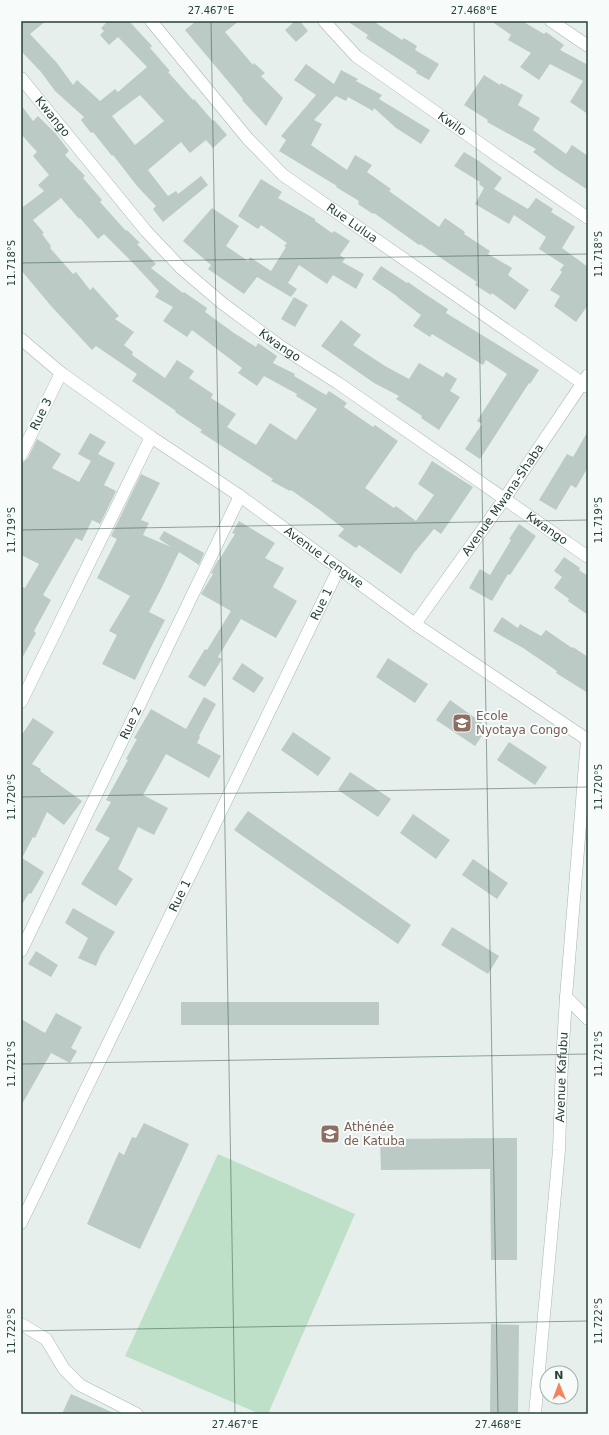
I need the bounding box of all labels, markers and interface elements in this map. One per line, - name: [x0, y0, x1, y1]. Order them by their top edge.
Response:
- text: 27.467°E: [188, 5, 234, 16]
- text: 27.468°E: [451, 5, 497, 16]
- street label: Kwango: [32, 94, 73, 140]
- street label: Kwilo: [435, 109, 469, 139]
- street label: Rue Lulua: [324, 200, 380, 246]
- text: 11.718°S: [593, 231, 604, 277]
- text: 11.718°S: [6, 240, 17, 286]
- street label: Kwango: [256, 326, 303, 364]
- street label: Rue 3: [27, 396, 55, 432]
- street label: Avenue Mwana-Shaba: [459, 441, 546, 558]
- text: 11.719°S: [593, 497, 604, 543]
- text: 11.719°S: [6, 507, 17, 553]
- street label: Kwango: [523, 509, 571, 548]
- street label: Avenue Lengwe: [281, 524, 366, 591]
- street label: Rue 1: [308, 586, 335, 623]
- street label: Rue 2: [117, 705, 144, 742]
- place label: Ecole Nyotaya Congo: [476, 709, 568, 737]
- school or university icon: Ecole Nyotaya Congo: [451, 712, 473, 734]
- text: 11.720°S: [593, 764, 604, 810]
- text: 11.720°S: [6, 774, 17, 820]
- street label: Rue 1: [166, 877, 194, 914]
- street label: Avenue Kafubu: [553, 1031, 571, 1123]
- text: 11.721°S: [593, 1031, 604, 1077]
- text: 11.721°S: [6, 1041, 17, 1087]
- place label: Athénée de Katuba: [344, 1120, 405, 1148]
- school or university icon: Athénée de Katuba: [319, 1123, 341, 1145]
- text: 11.722°S: [593, 1298, 604, 1344]
- text: 11.722°S: [6, 1308, 17, 1354]
- north arrow: [539, 1365, 579, 1405]
- text: N: [554, 1369, 564, 1382]
- text: 27.467°E: [212, 1419, 258, 1430]
- text: 27.468°E: [475, 1419, 521, 1430]

